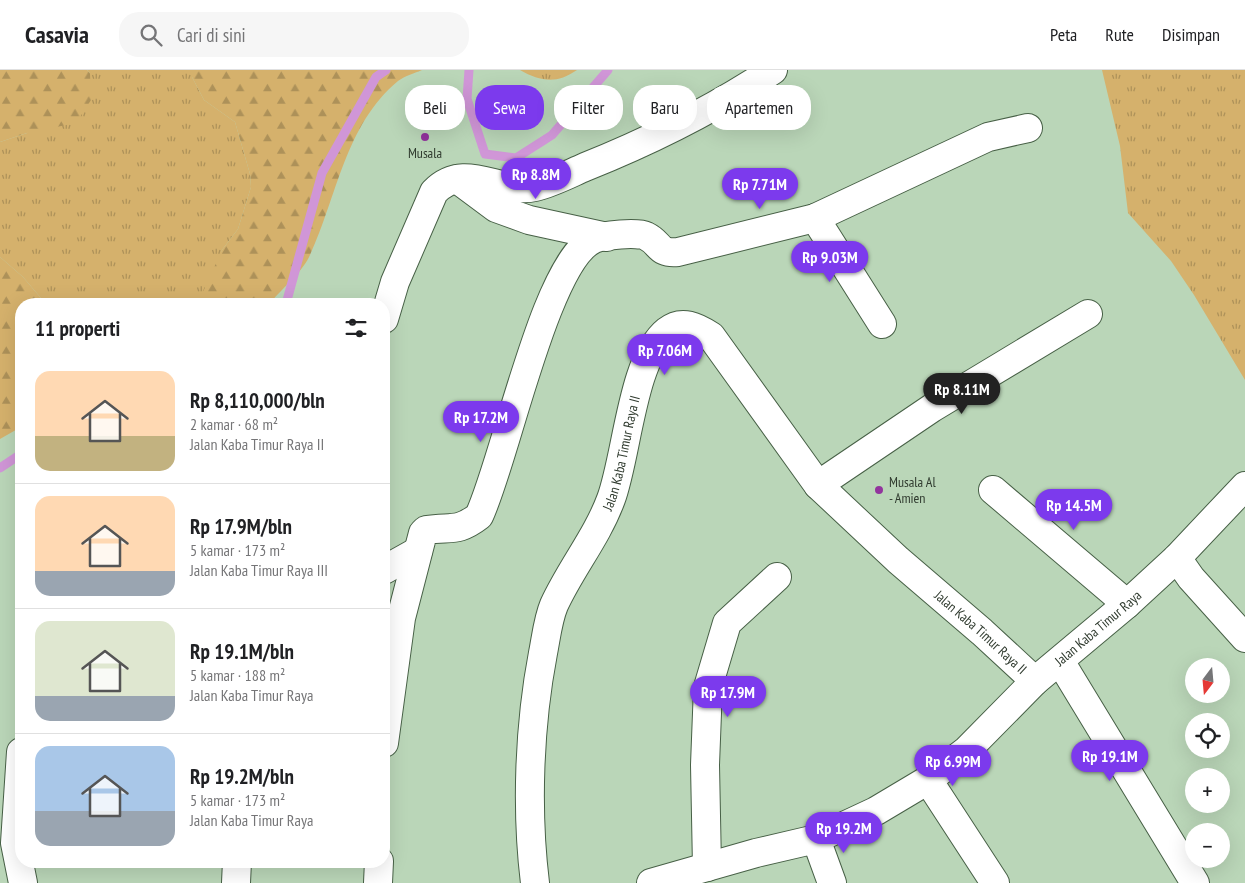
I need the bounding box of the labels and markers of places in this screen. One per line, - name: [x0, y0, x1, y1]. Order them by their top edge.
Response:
- marker: Musala: [419, 131, 431, 143]
- place label: Musala: [408, 144, 442, 162]
- pin: Rp 8.8M: [490, 158, 582, 200]
- pin: Rp 7.71M: [708, 168, 812, 210]
- pin: Rp 9.03M: [778, 240, 882, 283]
- pin: Rp 7.06M: [613, 334, 717, 376]
- pin: Rp 8.11M: [910, 372, 1014, 415]
- pin: Rp 17.2M: [429, 400, 533, 443]
- place label: Musala Al - Amien: [889, 473, 936, 507]
- marker: Musala Al - Amien: [873, 484, 885, 496]
- pin: Rp 14.5M: [1022, 488, 1126, 531]
- pin: Rp 17.9M: [676, 676, 780, 718]
- pin: Rp 19.1M: [1058, 740, 1162, 782]
- pin: Rp 6.99M: [901, 744, 1005, 787]
- pin: Rp 19.2M: [792, 812, 896, 854]

